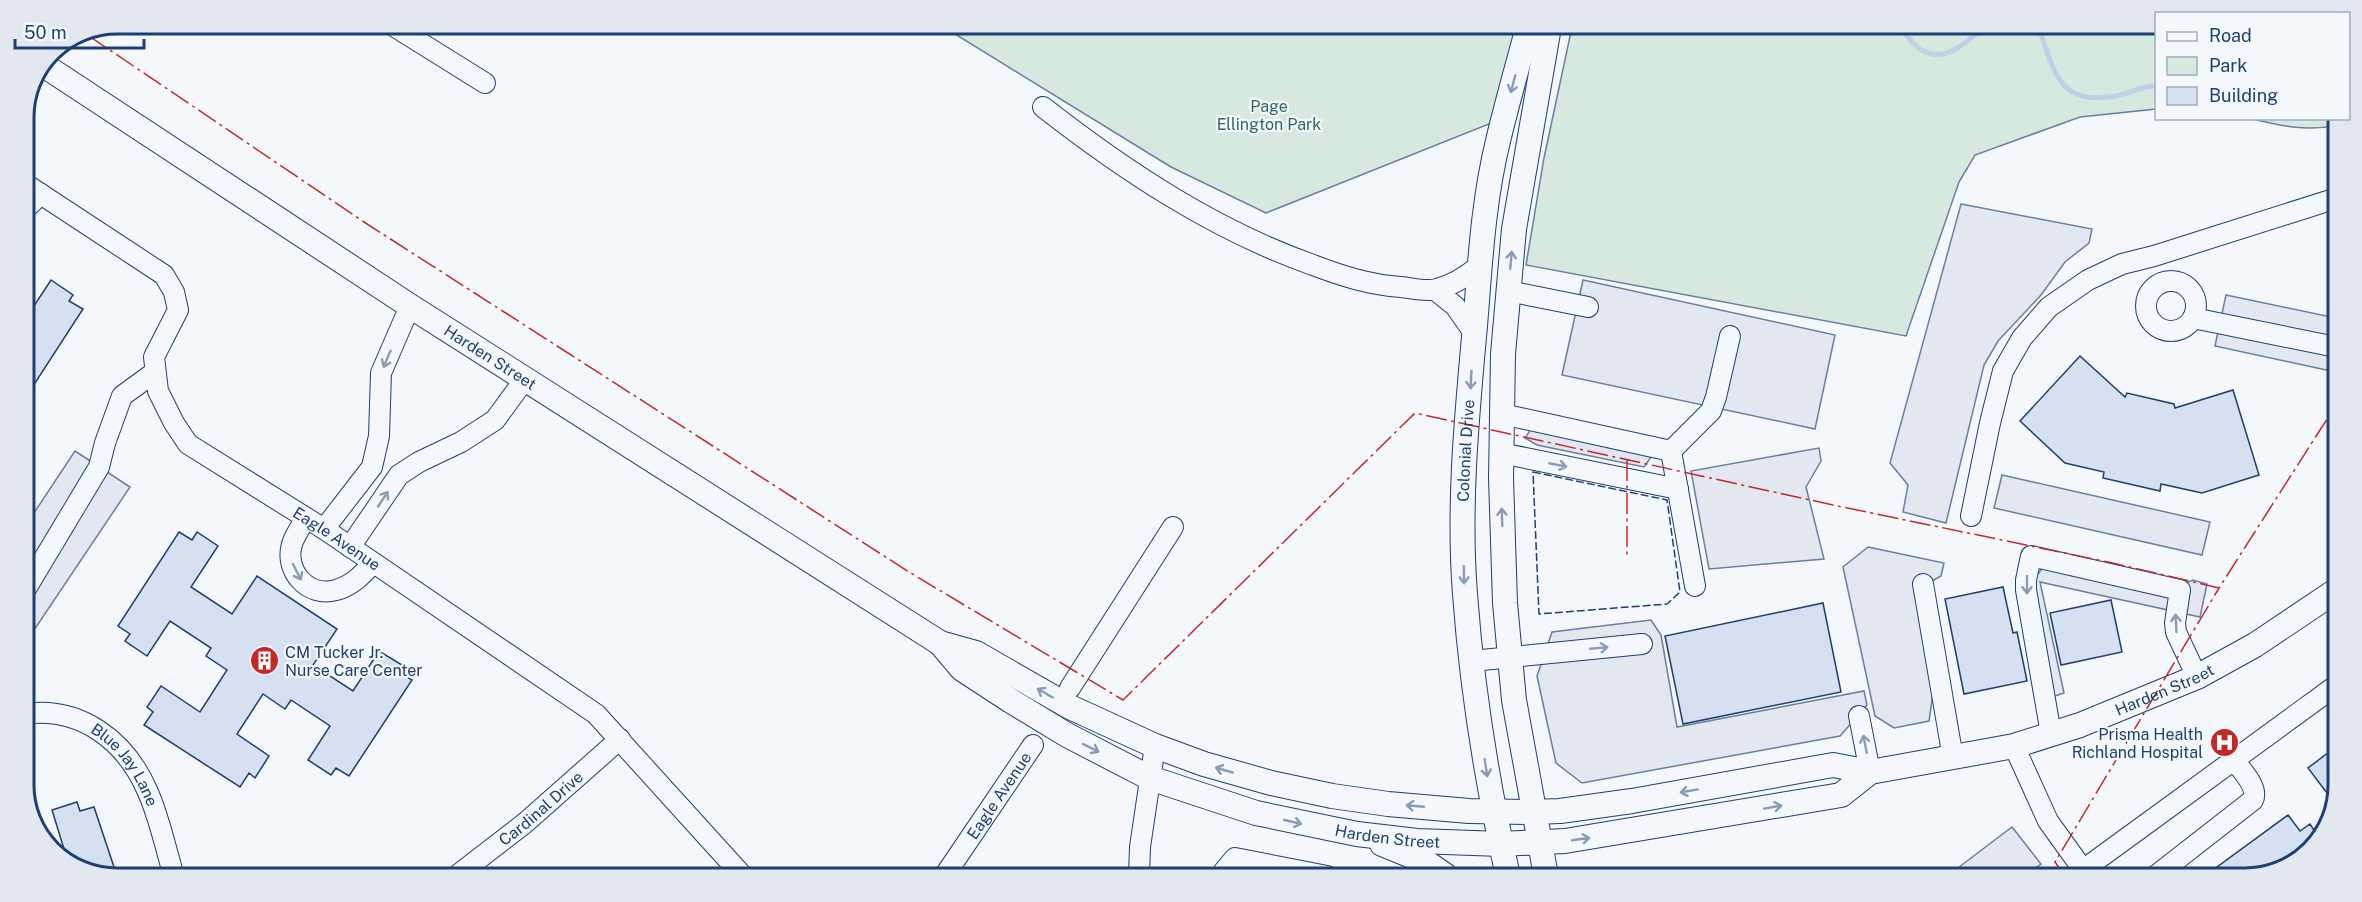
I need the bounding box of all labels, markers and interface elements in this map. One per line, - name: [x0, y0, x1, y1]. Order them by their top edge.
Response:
- scale bar: [15, 12, 144, 50]
- legend: [2155, 12, 2350, 120]
- text: 50 m: [24, 22, 67, 43]
- text: Road: [2209, 25, 2252, 46]
- text: Park: [2209, 55, 2247, 76]
- one-way arrow: [1507, 74, 1518, 93]
- text: Building: [2209, 85, 2278, 106]
- park label: Page Ellington Park: [1217, 97, 1321, 134]
- one-way arrow: [1506, 250, 1517, 270]
- street label: Harden Street: [441, 321, 540, 393]
- one-way arrow: [381, 350, 392, 368]
- one-way arrow: [1465, 370, 1476, 390]
- street label: Colonial Drive: [1453, 399, 1478, 502]
- one-way arrow: [1548, 460, 1568, 471]
- one-way arrow: [377, 491, 389, 508]
- street label: Eagle Avenue: [290, 503, 384, 574]
- one-way arrow: [1497, 508, 1508, 528]
- one-way arrow: [291, 563, 303, 581]
- one-way arrow: [1459, 564, 1470, 584]
- one-way arrow: [2021, 575, 2033, 595]
- one-way arrow: [2171, 614, 2182, 634]
- one-way arrow: [1588, 642, 1608, 653]
- place label: CM Tucker Jr. Nurse Care Center: [285, 643, 423, 680]
- building icon: CM Tucker Jr. Nurse Care Center: [248, 645, 280, 677]
- street label: Harden Street: [2112, 660, 2217, 719]
- one-way arrow: [1037, 686, 1054, 698]
- street label: Blue Jay Lane: [88, 719, 162, 809]
- place label: Prisma Health Richland Hospital: [2072, 725, 2203, 762]
- hospital icon: Prisma Health Richland Hospital: [2208, 727, 2240, 759]
- one-way arrow: [1859, 735, 1870, 754]
- one-way arrow: [1081, 743, 1099, 754]
- street label: Eagle Avenue: [963, 748, 1035, 843]
- one-way arrow: [1481, 758, 1492, 778]
- one-way arrow: [1215, 763, 1234, 775]
- street label: Cardinal Drive: [495, 767, 587, 849]
- one-way arrow: [1680, 786, 1699, 797]
- one-way arrow: [1405, 801, 1425, 812]
- one-way arrow: [1763, 801, 1782, 812]
- one-way arrow: [1283, 816, 1302, 828]
- street label: Harden Street: [1333, 820, 1441, 851]
- one-way arrow: [1570, 834, 1590, 845]

